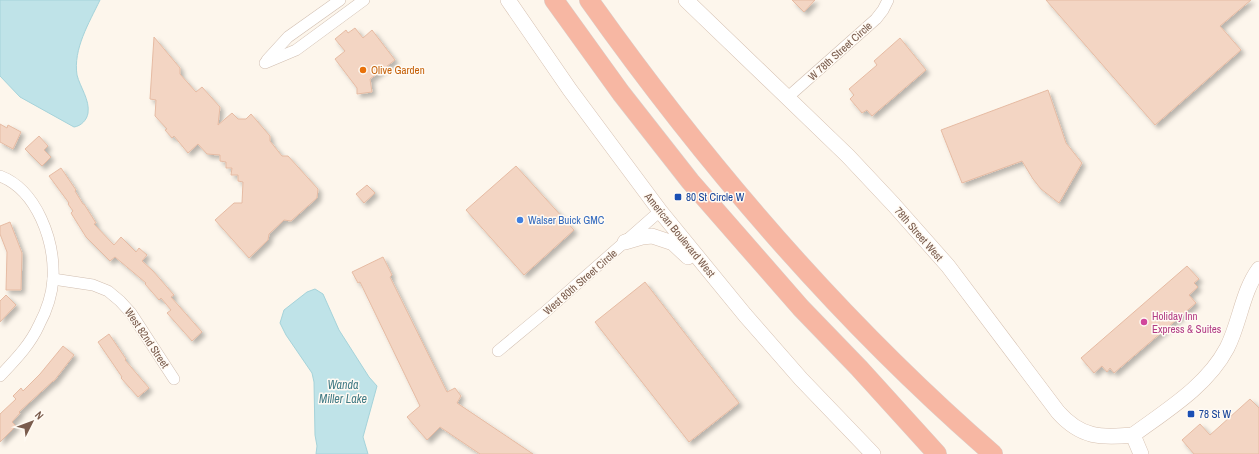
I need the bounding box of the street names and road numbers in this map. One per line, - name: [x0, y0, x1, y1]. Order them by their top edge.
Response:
- street label: W 78th Street Circle: [805, 19, 875, 83]
- street label: American Boulevard West: [641, 189, 719, 280]
- street label: 78th Street West: [892, 204, 947, 264]
- street label: West 80th Street Circle: [540, 246, 620, 318]
- street label: West 82nd Street: [122, 305, 173, 371]

